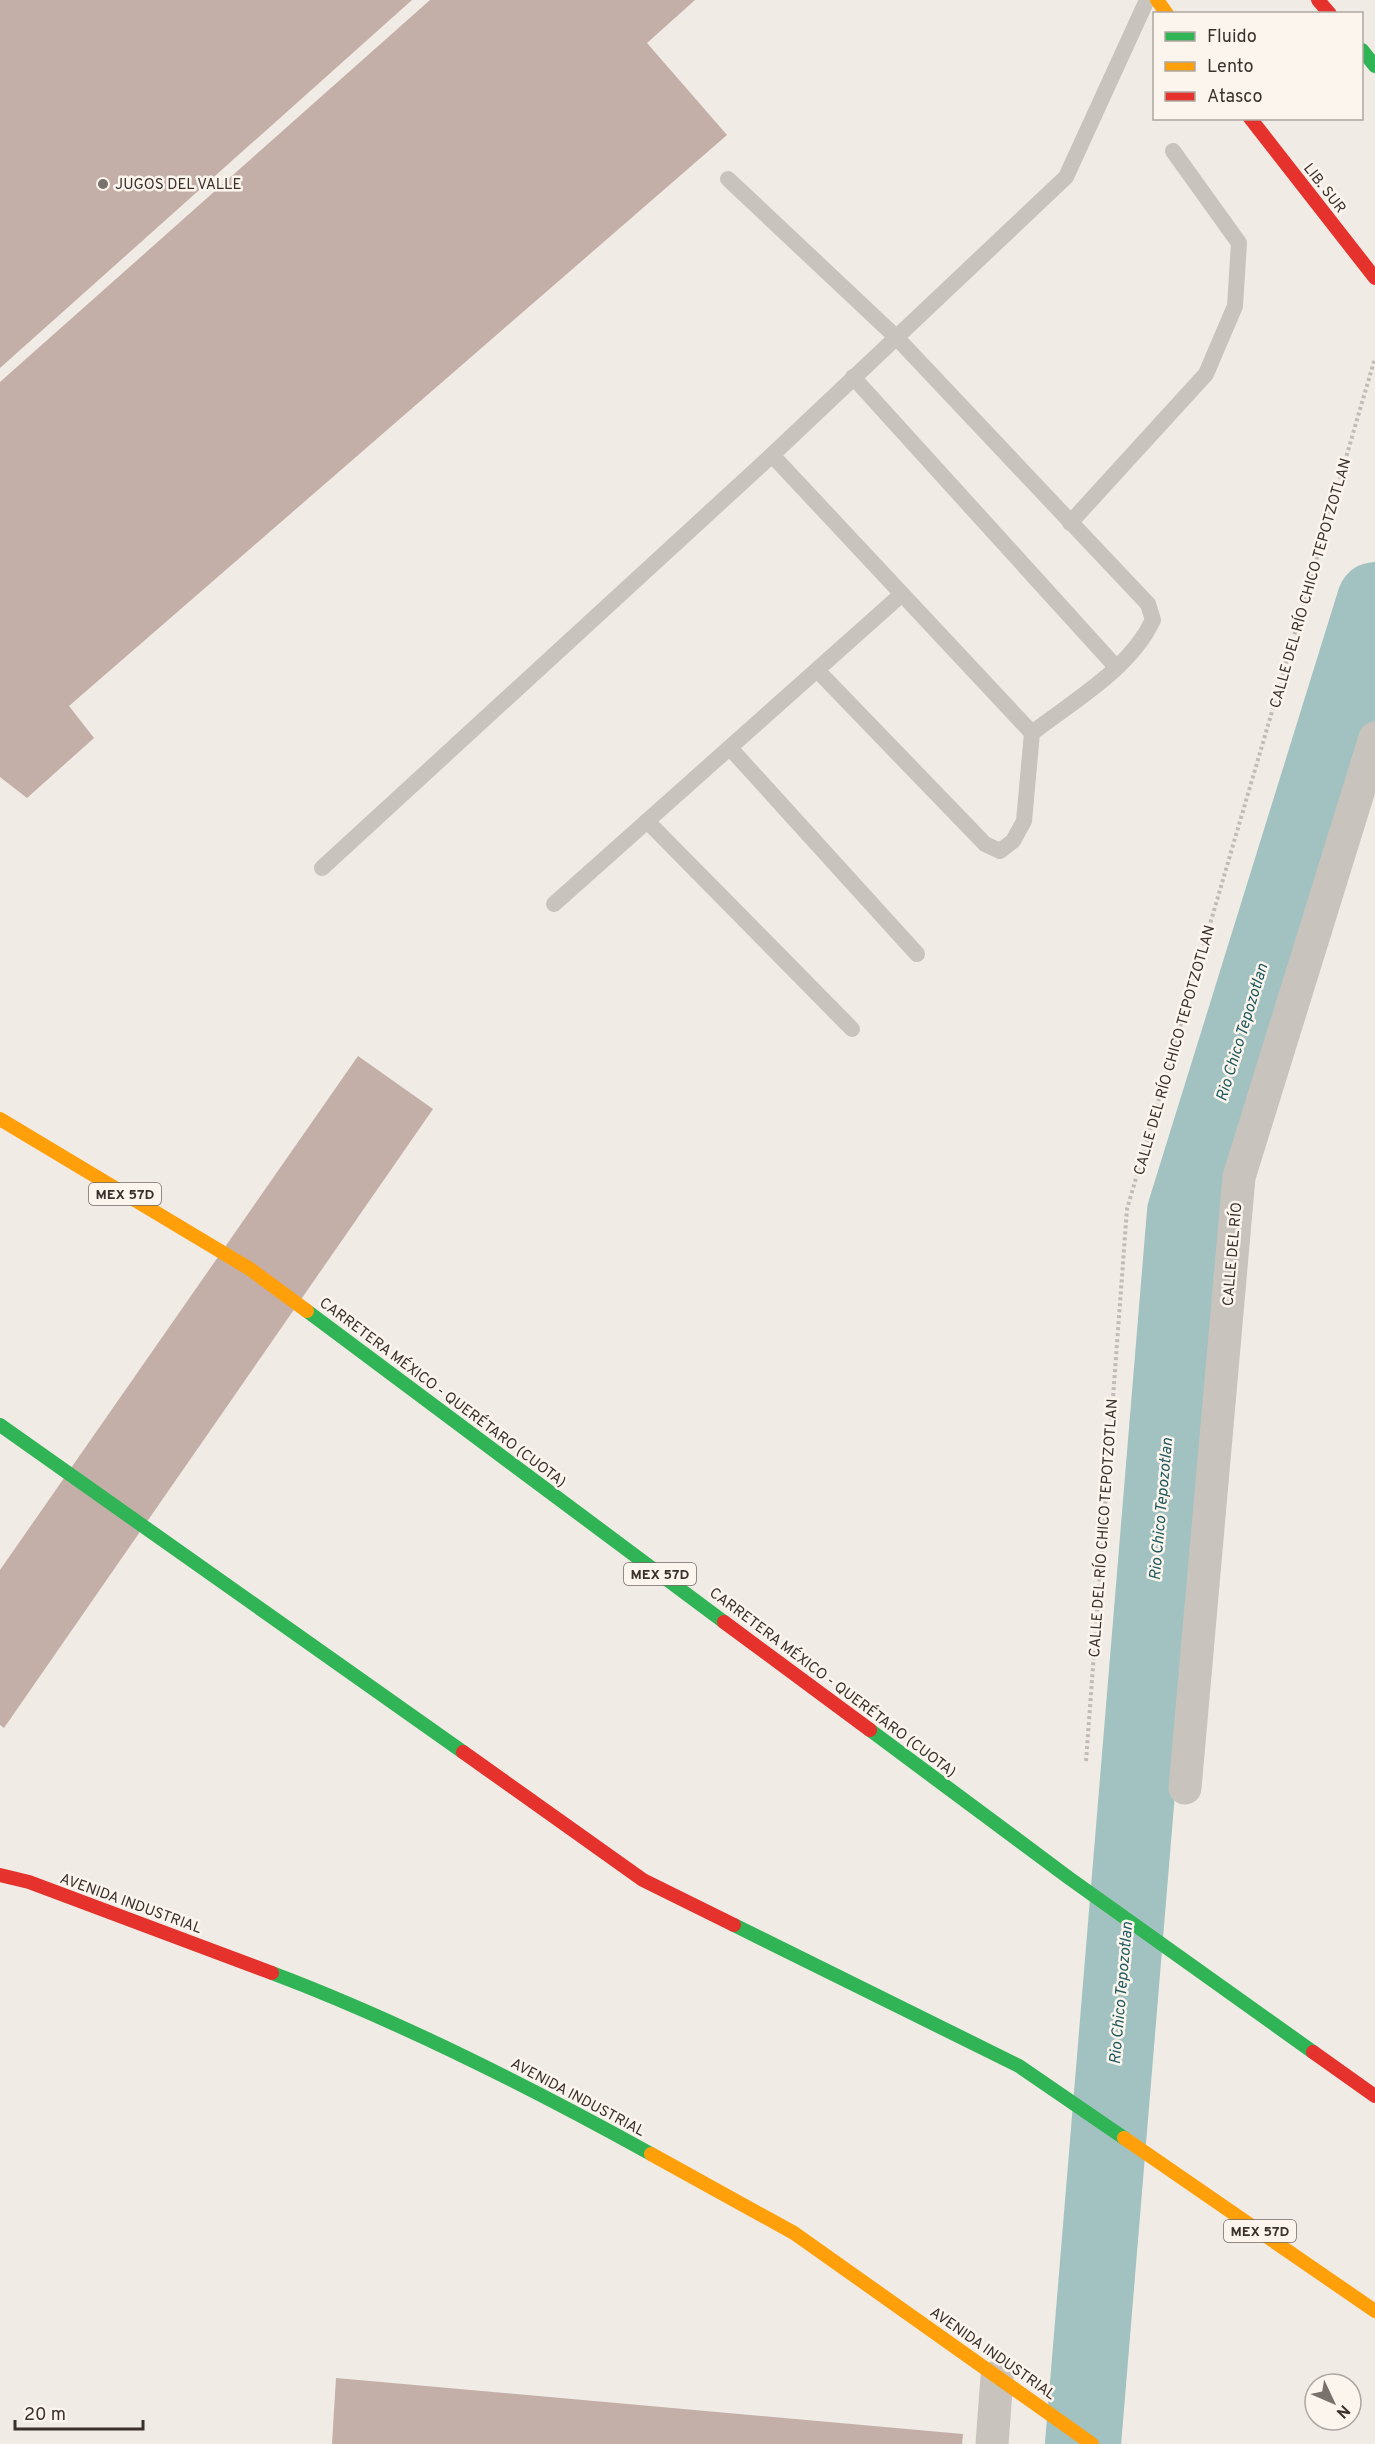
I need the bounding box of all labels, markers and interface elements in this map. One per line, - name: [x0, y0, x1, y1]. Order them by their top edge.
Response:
- legend: [1153, 12, 1363, 120]
- text: Fluido: [1207, 26, 1257, 49]
- text: Lento: [1207, 56, 1253, 79]
- text: Atasco: [1207, 86, 1263, 109]
- street label: LIB. SUR: [1298, 160, 1349, 218]
- place label: JUGOS DEL VALLE: [115, 176, 241, 195]
- marker: JUGOS DEL VALLE: [96, 177, 110, 191]
- street label: CALLE DEL RÍO CHICO TEPOTZOTLAN: [1266, 456, 1356, 711]
- street label: CALLE DEL RÍO CHICO TEPOTZOTLAN: [1130, 923, 1220, 1178]
- water label: Rio Chico Tepozotlan: [1212, 961, 1273, 1104]
- road number: MEX 57D: [89, 1183, 161, 1205]
- street label: CALLE DEL RÍO: [1218, 1201, 1248, 1307]
- street label: CARRETERA MÉXICO - QUERÉTARO (CUOTA): [315, 1293, 570, 1492]
- street label: CALLE DEL RÍO CHICO TEPOTZOTLAN: [1085, 1398, 1123, 1658]
- water label: Rio Chico Tepozotlan: [1146, 1437, 1178, 1581]
- road number: MEX 57D: [624, 1563, 696, 1585]
- street label: CARRETERA MÉXICO - QUERÉTARO (CUOTA): [705, 1583, 960, 1782]
- street label: AVENIDA INDUSTRIAL: [57, 1870, 204, 1939]
- water label: Rio Chico Tepozotlan: [1106, 1921, 1138, 2065]
- street label: AVENIDA INDUSTRIAL: [507, 2055, 648, 2142]
- road number: MEX 57D: [1224, 2220, 1296, 2242]
- street label: AVENIDA INDUSTRIAL: [925, 2304, 1059, 2405]
- north arrow: [1303, 2372, 1363, 2432]
- scale bar: [15, 2393, 142, 2431]
- text: N: [1331, 2400, 1354, 2422]
- text: 20 m: [24, 2404, 66, 2427]

